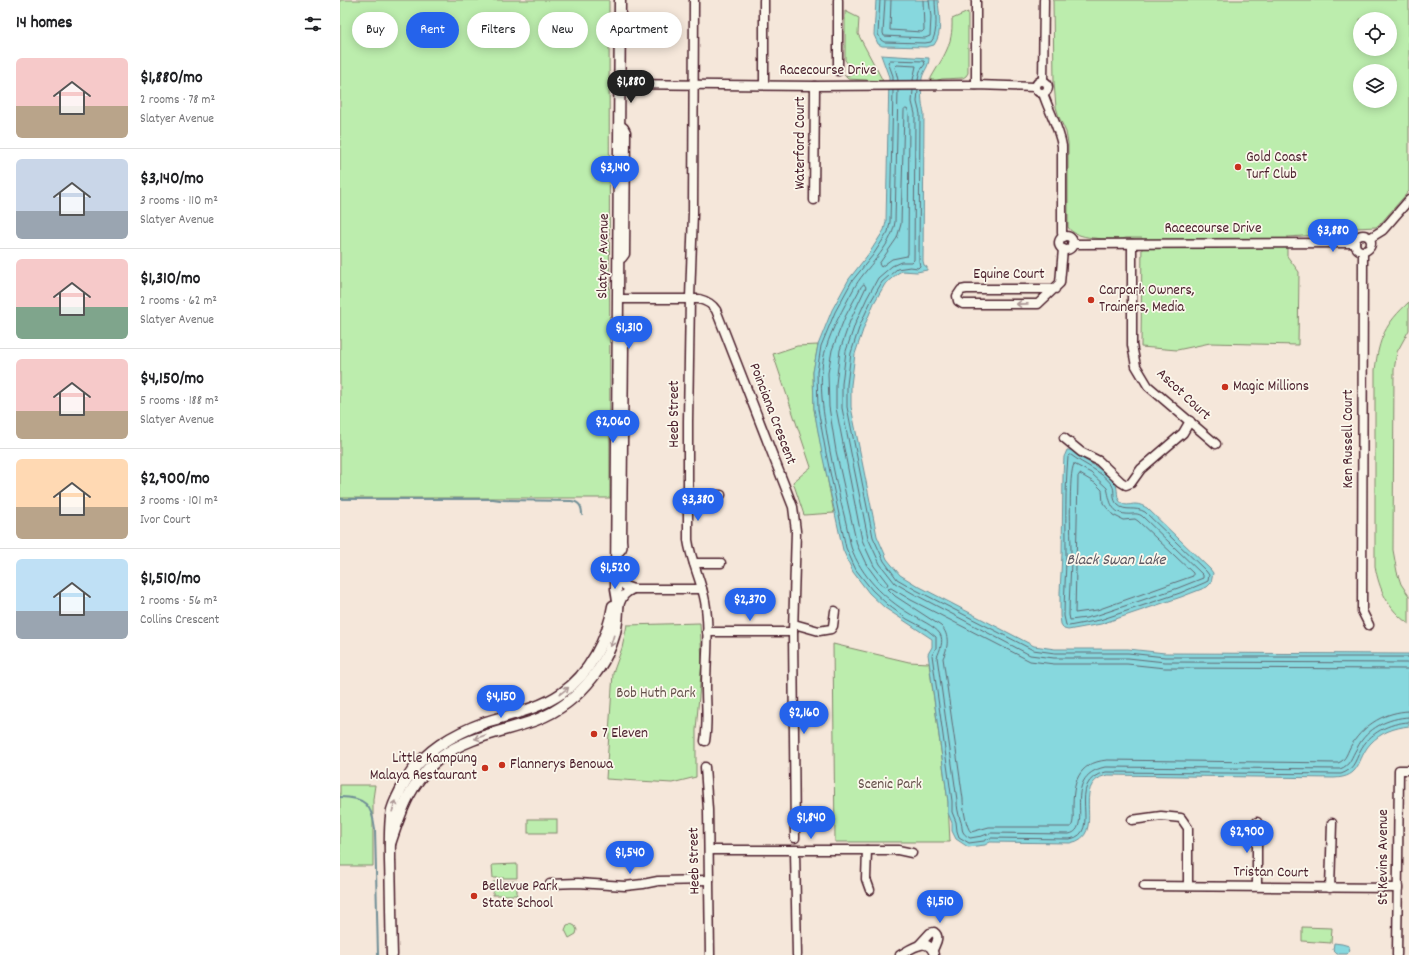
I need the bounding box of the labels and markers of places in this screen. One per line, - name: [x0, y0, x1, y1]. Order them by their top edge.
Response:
- pin: $1,880: [598, 70, 664, 104]
- place label: Gold Coast Turf Club: [1246, 147, 1308, 186]
- pin: $3,140: [582, 156, 648, 190]
- marker: Gold Coast Turf Club: [1233, 162, 1243, 172]
- pin: $3,880: [1300, 219, 1366, 253]
- place label: Carpark Owners, Trainers, Media: [1099, 280, 1195, 319]
- marker: Carpark Owners, Trainers, Media: [1086, 295, 1096, 305]
- pin: $1,310: [596, 316, 662, 350]
- place label: Magic Millions: [1233, 376, 1309, 398]
- marker: Magic Millions: [1220, 382, 1230, 392]
- pin: $2,060: [580, 410, 646, 444]
- pin: $3,380: [665, 488, 731, 522]
- pin: $1,520: [582, 556, 648, 590]
- pin: $2,370: [717, 588, 783, 622]
- pin: $4,150: [468, 685, 534, 719]
- pin: $2,160: [771, 701, 837, 735]
- place label: 7 Eleven: [602, 723, 648, 745]
- marker: 7 Eleven: [589, 729, 599, 739]
- place label: Little Kampung Malaya Restaurant: [370, 748, 477, 787]
- place label: Flannerys Benowa: [510, 754, 614, 776]
- marker: Flannerys Benowa: [497, 760, 507, 770]
- marker: Little Kampung Malaya Restaurant: [480, 763, 490, 773]
- pin: $1,840: [778, 806, 844, 840]
- pin: $2,900: [1214, 820, 1280, 854]
- pin: $1,540: [597, 841, 663, 875]
- place label: Bellevue Park State School: [482, 876, 558, 915]
- pin: $1,510: [907, 890, 973, 924]
- marker: Bellevue Park State School: [469, 891, 479, 901]

